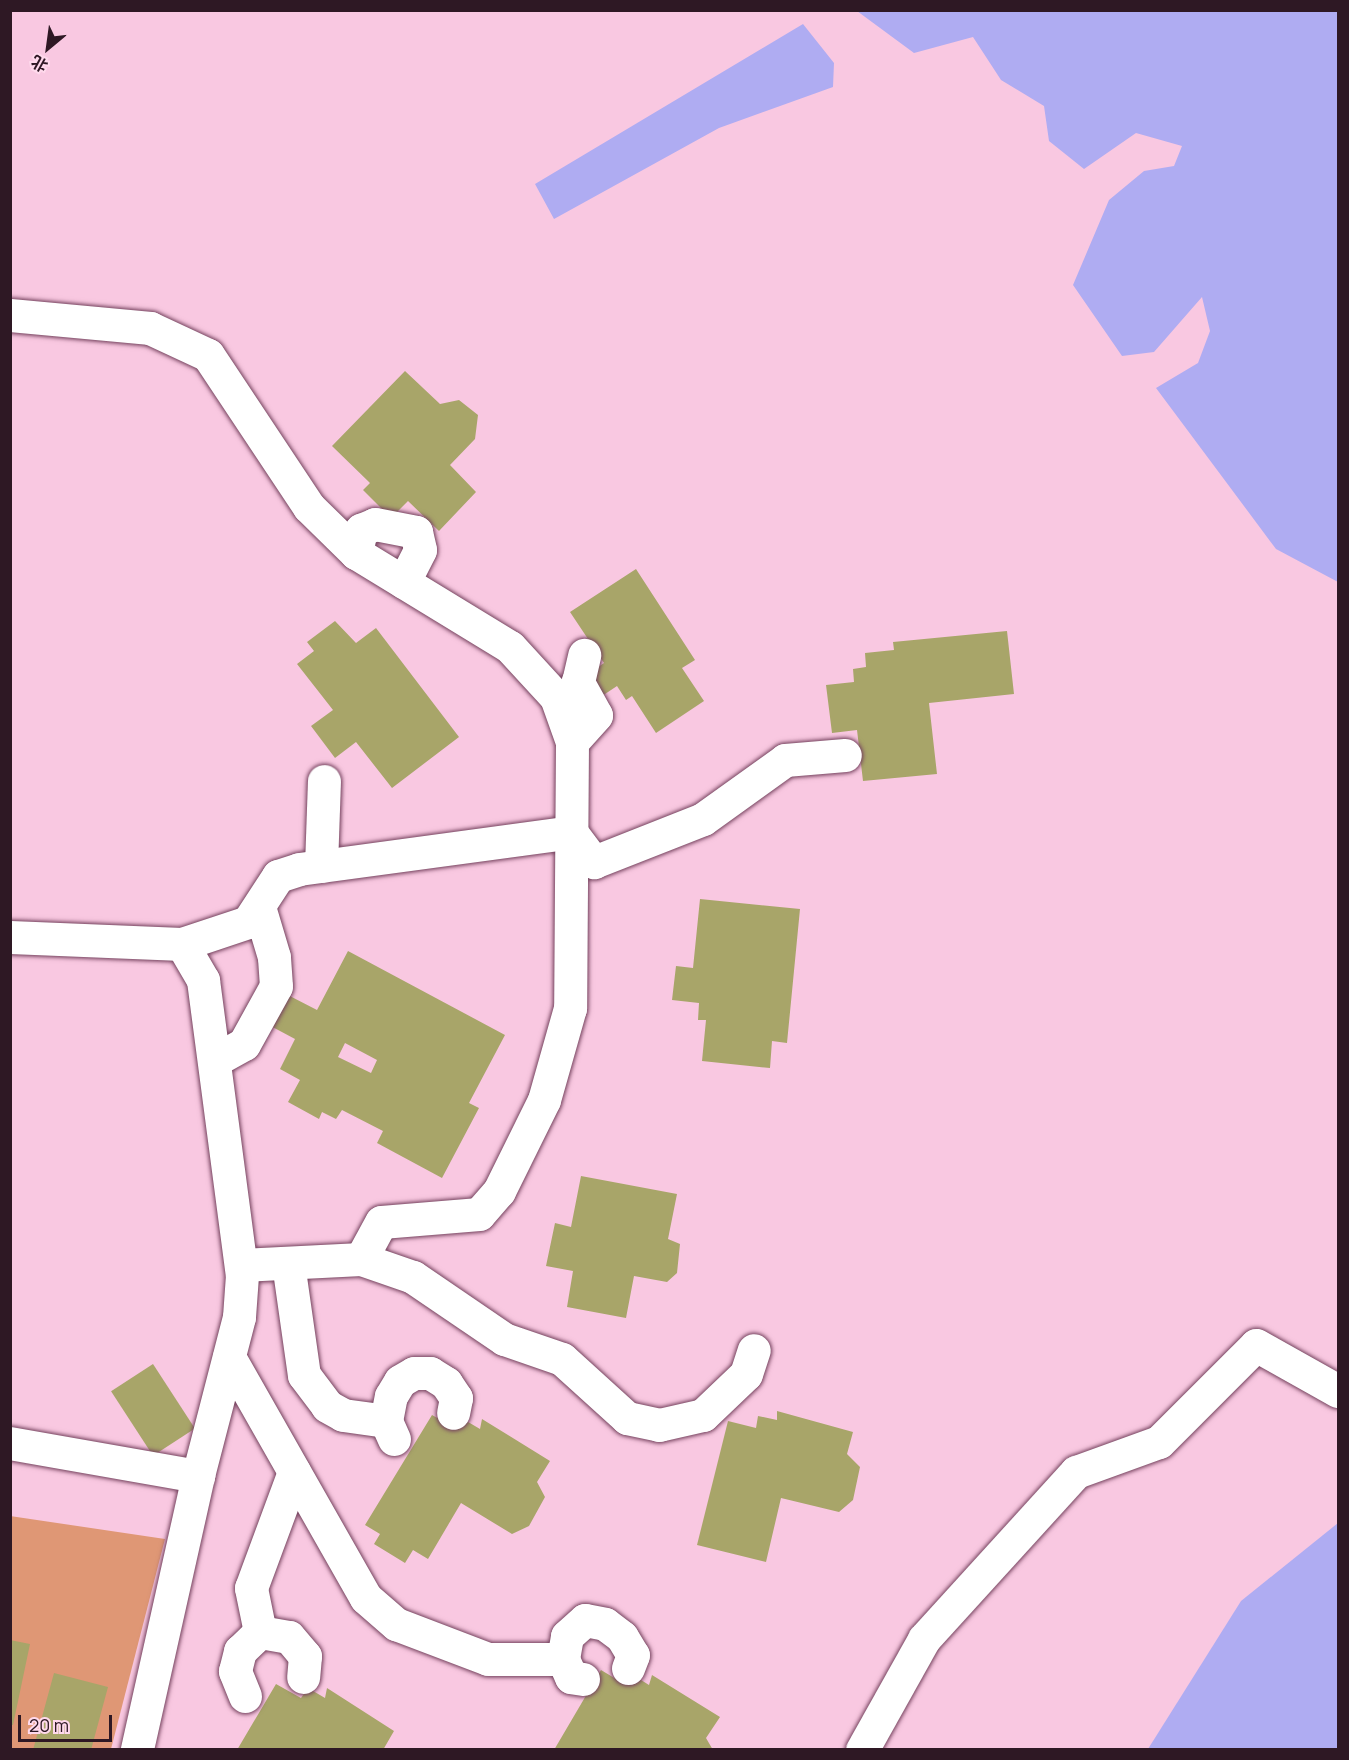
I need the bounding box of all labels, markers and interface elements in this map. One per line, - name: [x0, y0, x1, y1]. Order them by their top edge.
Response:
- north arrow: [18, 18, 78, 78]
- text: 北: [27, 50, 52, 77]
- scale bar: [21, 1703, 116, 1741]
- text: 20 m: [29, 1713, 69, 1737]

